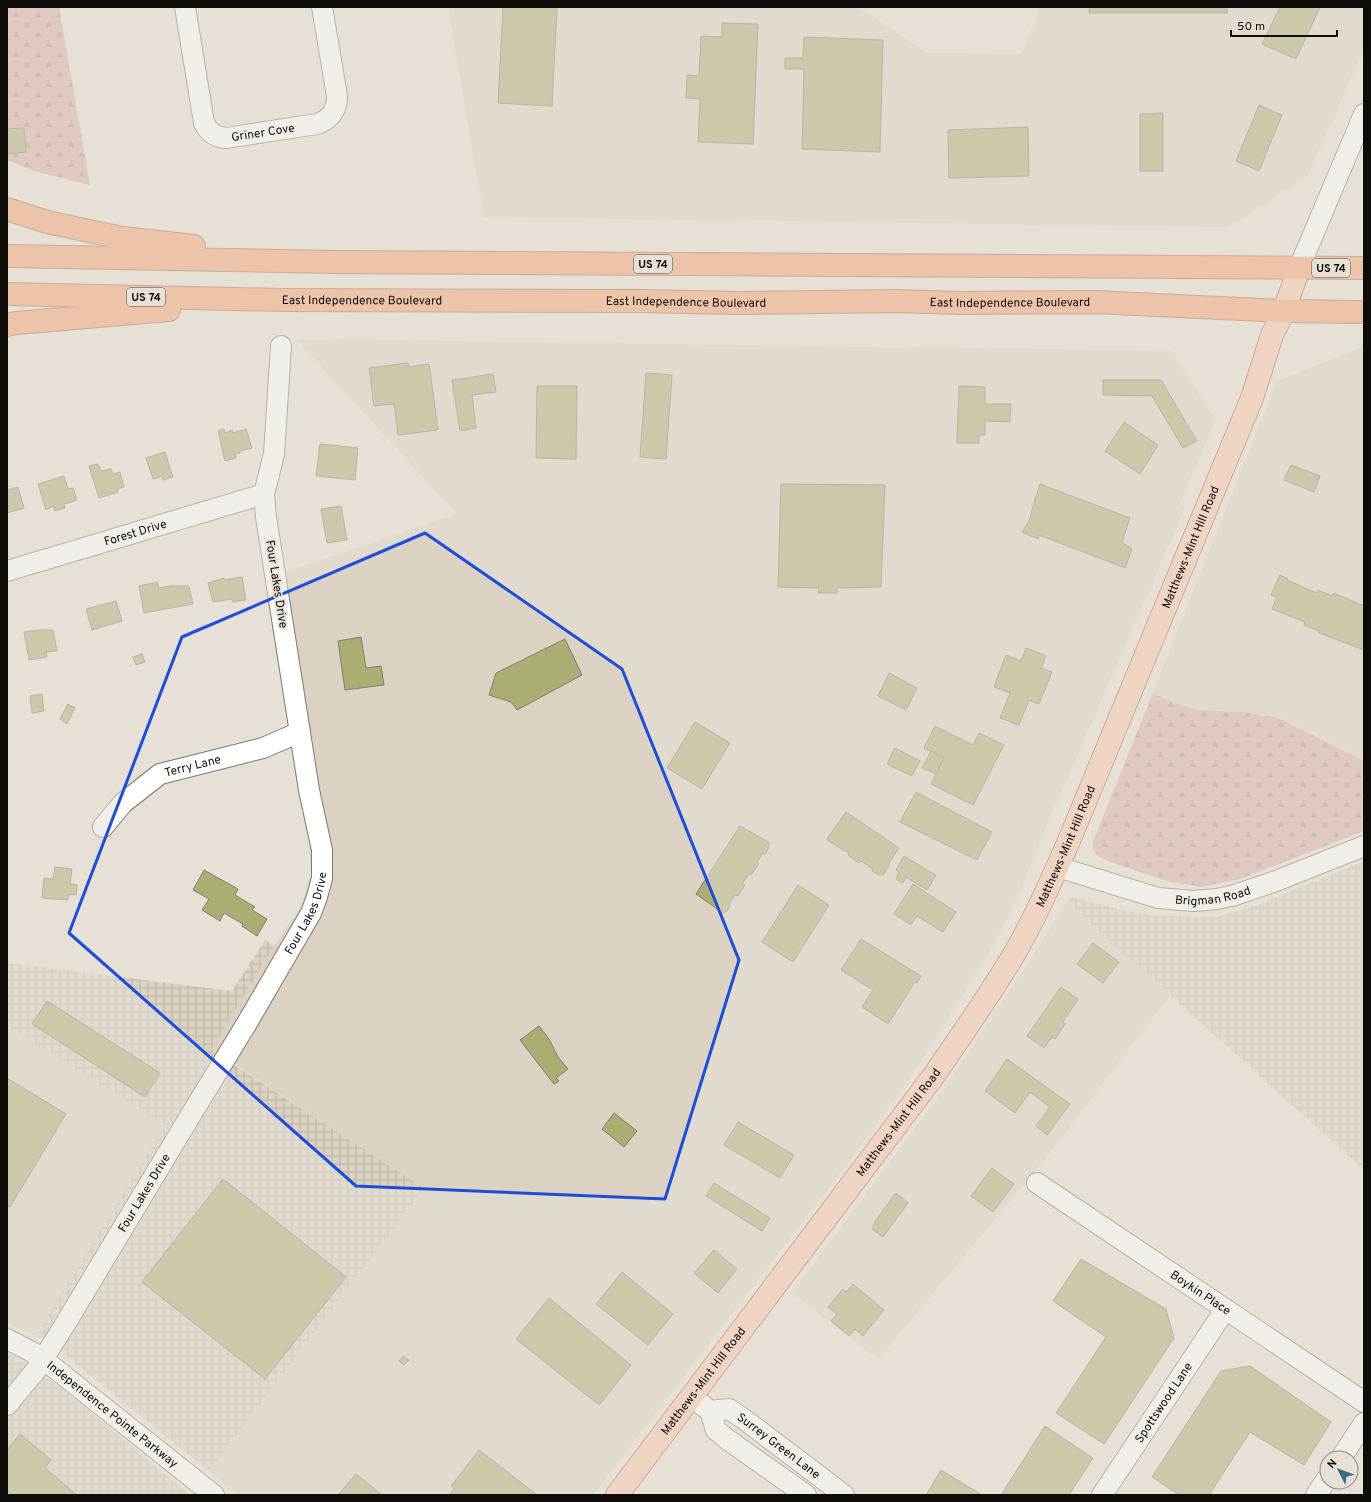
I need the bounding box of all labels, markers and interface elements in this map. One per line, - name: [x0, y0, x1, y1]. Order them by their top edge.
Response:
- scale bar: [1231, 12, 1337, 38]
- text: 50 m: [1237, 19, 1265, 35]
- street label: Griner Cove: [230, 121, 296, 146]
- road number: US 74: [634, 255, 672, 273]
- road number: US 74: [1312, 259, 1350, 277]
- road number: US 74: [127, 288, 165, 306]
- street label: East Independence Boulevard: [282, 293, 442, 309]
- street label: East Independence Boulevard: [606, 294, 766, 312]
- street label: East Independence Boulevard: [929, 295, 1090, 312]
- street label: Matthews-Mint Hill Road: [1159, 484, 1224, 611]
- street label: Forest Drive: [102, 517, 169, 550]
- street label: Four Lakes Drive: [261, 539, 291, 629]
- street label: Terry Lane: [163, 752, 223, 782]
- street label: Matthews-Mint Hill Road: [1033, 783, 1100, 910]
- street label: Four Lakes Drive: [282, 872, 331, 958]
- street label: Brigman Road: [1174, 883, 1253, 910]
- street label: Matthews-Mint Hill Road: [853, 1066, 945, 1180]
- street label: Four Lakes Drive: [115, 1151, 175, 1236]
- street label: Boykin Place: [1167, 1267, 1234, 1320]
- street label: Matthews-Mint Hill Road: [658, 1324, 750, 1439]
- street label: Independence Pointe Parkway: [43, 1358, 181, 1472]
- street label: Spottswood Lane: [1132, 1360, 1197, 1446]
- street label: Surrey Green Lane: [733, 1410, 823, 1483]
- north arrow: [1319, 1450, 1359, 1490]
- text: N: [1324, 1456, 1340, 1472]

